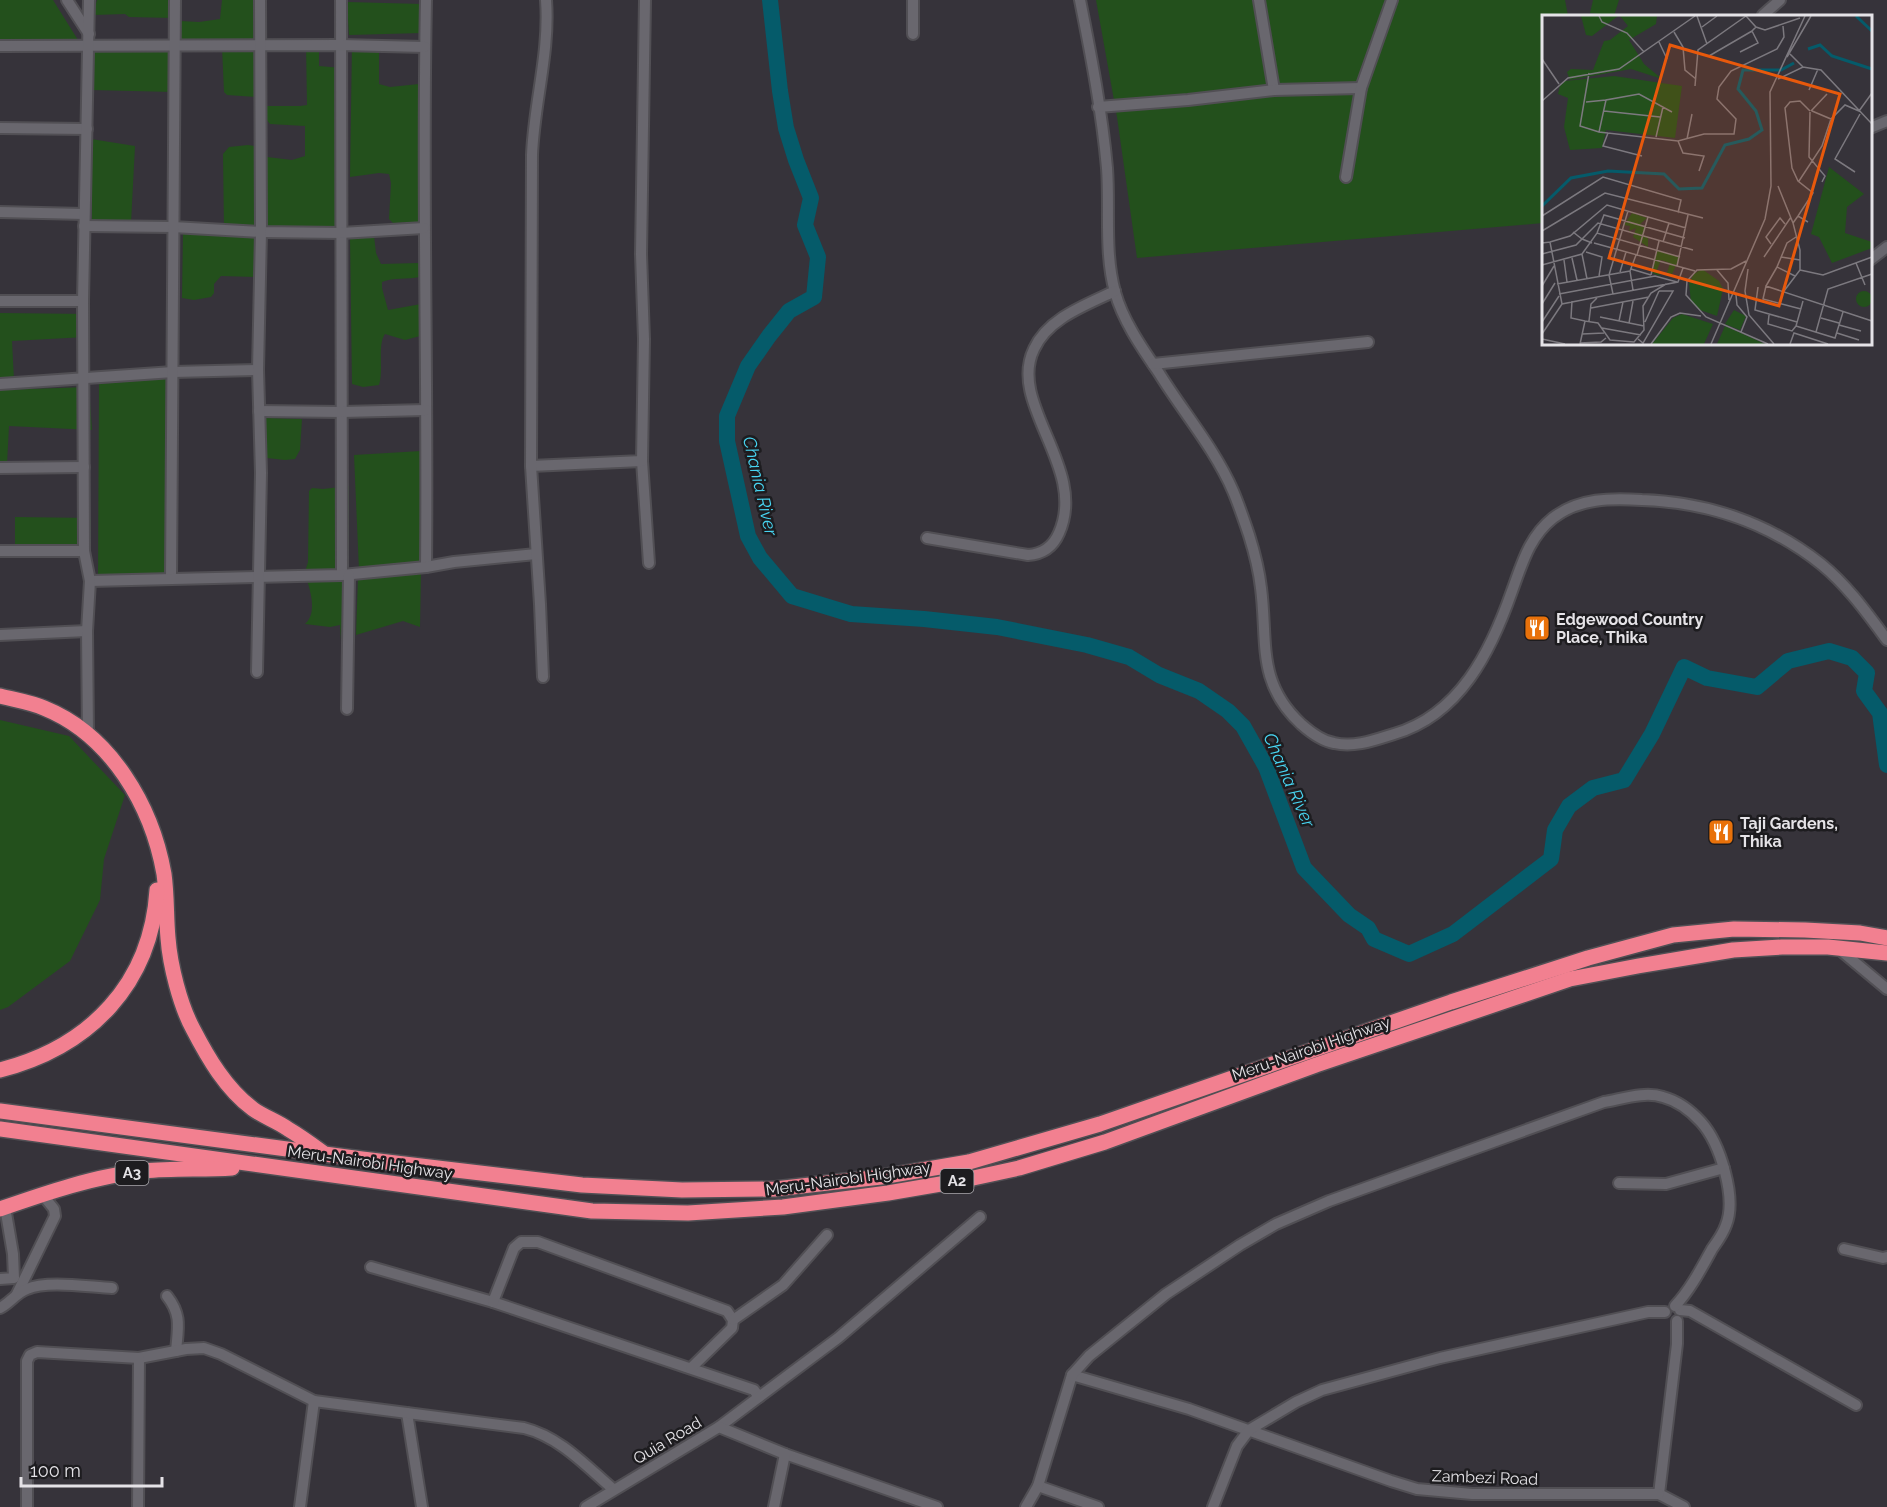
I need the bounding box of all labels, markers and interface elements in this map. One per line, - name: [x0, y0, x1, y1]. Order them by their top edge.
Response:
- inset map: [1542, 15, 1872, 345]
- water label: Chania River: [739, 434, 782, 538]
- place label: Edgewood Country Place, Thika: [1556, 610, 1703, 647]
- restaurant icon: Edgewood Country Place, Thika: [1522, 613, 1552, 643]
- water label: Chania River: [1259, 729, 1320, 831]
- place label: Taji Gardens, Thika: [1740, 814, 1838, 851]
- restaurant icon: Taji Gardens, Thika: [1706, 817, 1736, 847]
- street label: Meru-Nairobi Highway: [1229, 1012, 1393, 1085]
- street label: Meru-Nairobi Highway: [286, 1142, 454, 1184]
- street label: Meru-Nairobi Highway: [764, 1157, 932, 1199]
- road number: A3: [116, 1161, 148, 1185]
- road number: A2: [940, 1169, 974, 1193]
- street label: Quia Road: [630, 1413, 705, 1468]
- scale bar: [21, 1450, 162, 1488]
- text: 100 m: [30, 1460, 81, 1481]
- street label: Zambezi Road: [1431, 1466, 1539, 1489]

